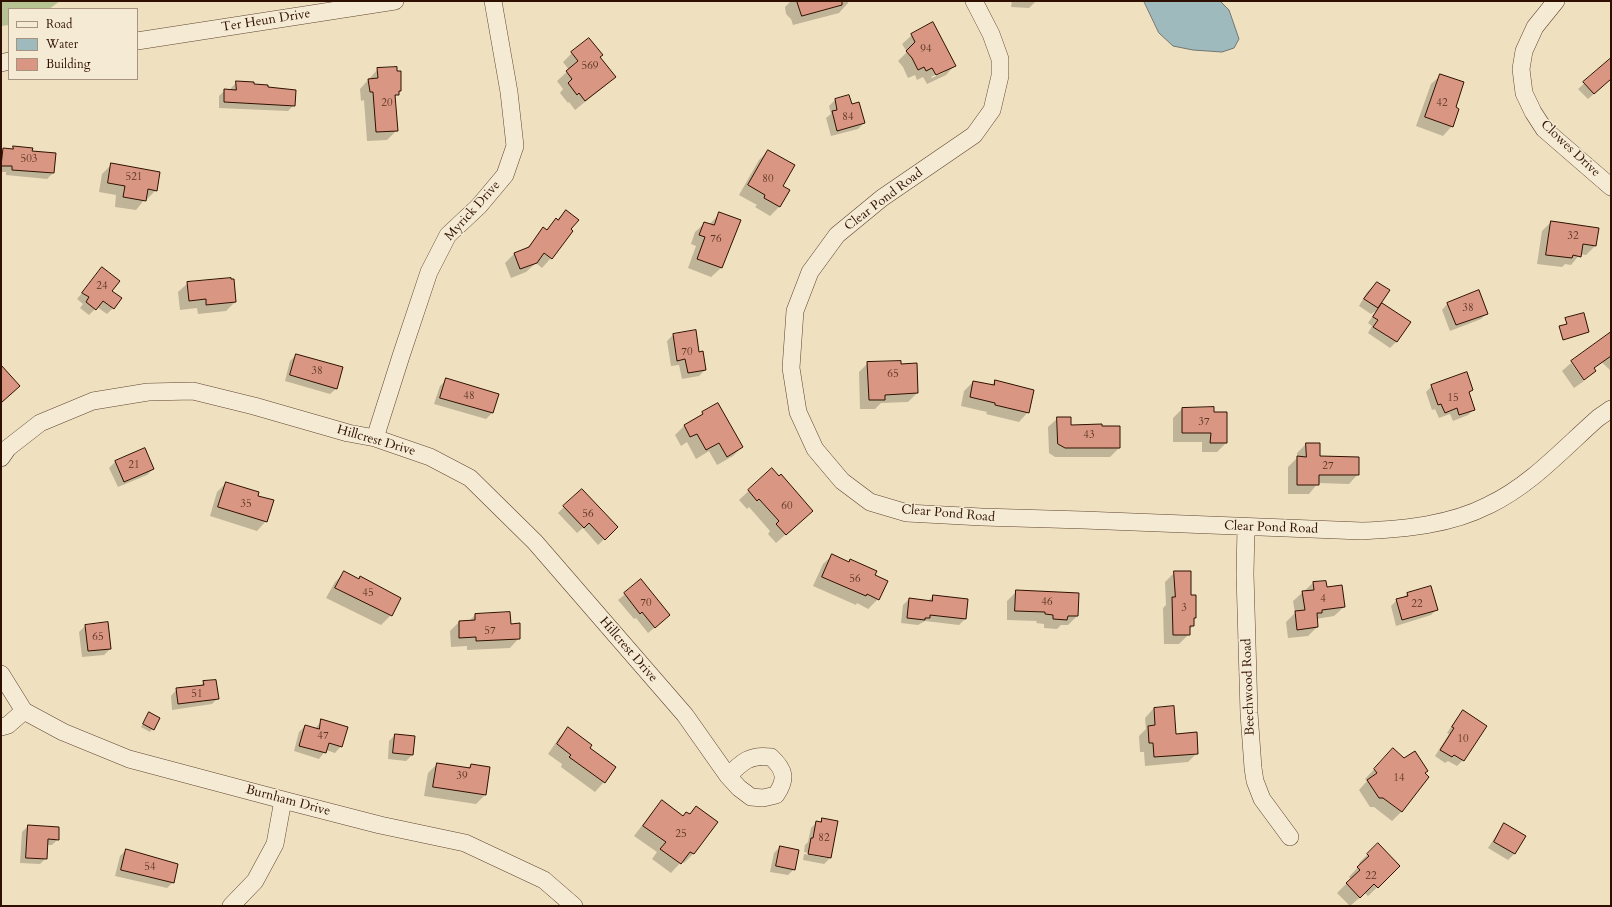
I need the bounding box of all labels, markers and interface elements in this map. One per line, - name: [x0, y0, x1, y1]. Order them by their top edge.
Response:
- street label: Ter Heun Drive: [220, 6, 312, 36]
- legend: [8, 8, 138, 80]
- text: Road: [46, 16, 72, 32]
- text: Water: [46, 36, 78, 52]
- house number: 94: [920, 42, 932, 56]
- text: Building: [46, 56, 90, 72]
- house number: 569: [582, 59, 598, 73]
- house number: 20: [381, 96, 393, 110]
- house number: 42: [1436, 96, 1448, 110]
- house number: 84: [842, 110, 854, 124]
- street label: Clowes Drive: [1537, 117, 1603, 181]
- house number: 503: [21, 152, 37, 166]
- street label: Clear Pond Road: [842, 165, 926, 235]
- house number: 521: [126, 170, 142, 184]
- house number: 80: [762, 172, 774, 186]
- street label: Myrick Drive: [442, 178, 504, 244]
- house number: 32: [1567, 229, 1579, 243]
- house number: 76: [710, 232, 722, 246]
- house number: 24: [96, 279, 108, 293]
- house number: 38: [1462, 301, 1474, 315]
- house number: 70: [681, 345, 693, 359]
- house number: 38: [311, 364, 323, 378]
- house number: 65: [887, 367, 899, 381]
- house number: 48: [463, 389, 475, 403]
- house number: 15: [1447, 391, 1459, 405]
- house number: 37: [1198, 415, 1210, 429]
- street label: Hillcrest Drive: [335, 422, 417, 460]
- house number: 43: [1083, 428, 1095, 442]
- house number: 21: [128, 458, 140, 472]
- house number: 27: [1322, 459, 1334, 473]
- house number: 35: [240, 497, 252, 511]
- house number: 60: [781, 499, 793, 513]
- street label: Clear Pond Road: [900, 502, 996, 526]
- house number: 56: [582, 507, 594, 521]
- street label: Clear Pond Road: [1224, 519, 1318, 537]
- house number: 56: [849, 572, 861, 586]
- house number: 45: [362, 586, 374, 600]
- house number: 4: [1320, 592, 1326, 606]
- house number: 46: [1041, 595, 1053, 609]
- house number: 70: [640, 596, 652, 610]
- house number: 22: [1411, 597, 1423, 611]
- house number: 3: [1181, 601, 1187, 615]
- street label: Hillcrest Drive: [596, 614, 660, 686]
- house number: 57: [484, 624, 496, 638]
- house number: 65: [92, 630, 104, 644]
- street label: Beechwood Road: [1240, 638, 1258, 736]
- house number: 51: [191, 687, 203, 701]
- house number: 47: [317, 729, 329, 743]
- house number: 10: [1457, 732, 1469, 746]
- house number: 39: [456, 769, 468, 783]
- house number: 14: [1393, 771, 1405, 785]
- street label: Burnham Drive: [244, 782, 332, 820]
- house number: 25: [675, 827, 687, 841]
- house number: 82: [818, 831, 830, 845]
- house number: 54: [144, 860, 156, 874]
- house number: 22: [1365, 869, 1377, 883]

